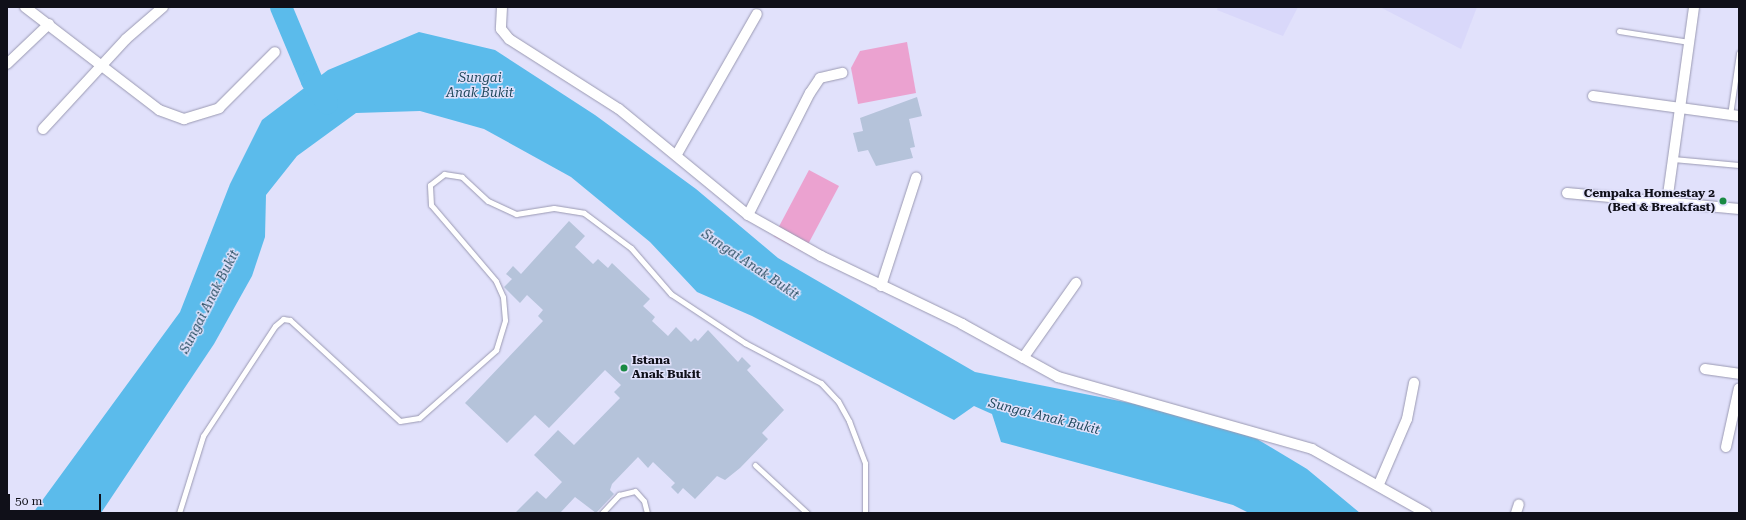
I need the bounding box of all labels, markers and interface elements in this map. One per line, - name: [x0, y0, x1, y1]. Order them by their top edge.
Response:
- water label: Sungai Anak Bukit: [446, 71, 514, 102]
- place label: Cempaka Homestay 2 (Bed & Breakfast): [1584, 187, 1715, 215]
- marker: Cempaka Homestay 2 (Bed & Breakfast): [1718, 196, 1728, 206]
- water label: Sungai Anak Bukit: [698, 227, 802, 303]
- water label: Sungai Anak Bukit: [177, 248, 243, 356]
- place label: Istana Anak Bukit: [632, 354, 701, 382]
- marker: Istana Anak Bukit: [619, 363, 629, 373]
- water label: Sungai Anak Bukit: [987, 396, 1101, 438]
- scale bar: [10, 486, 103, 512]
- text: 50 m: [15, 494, 42, 508]

